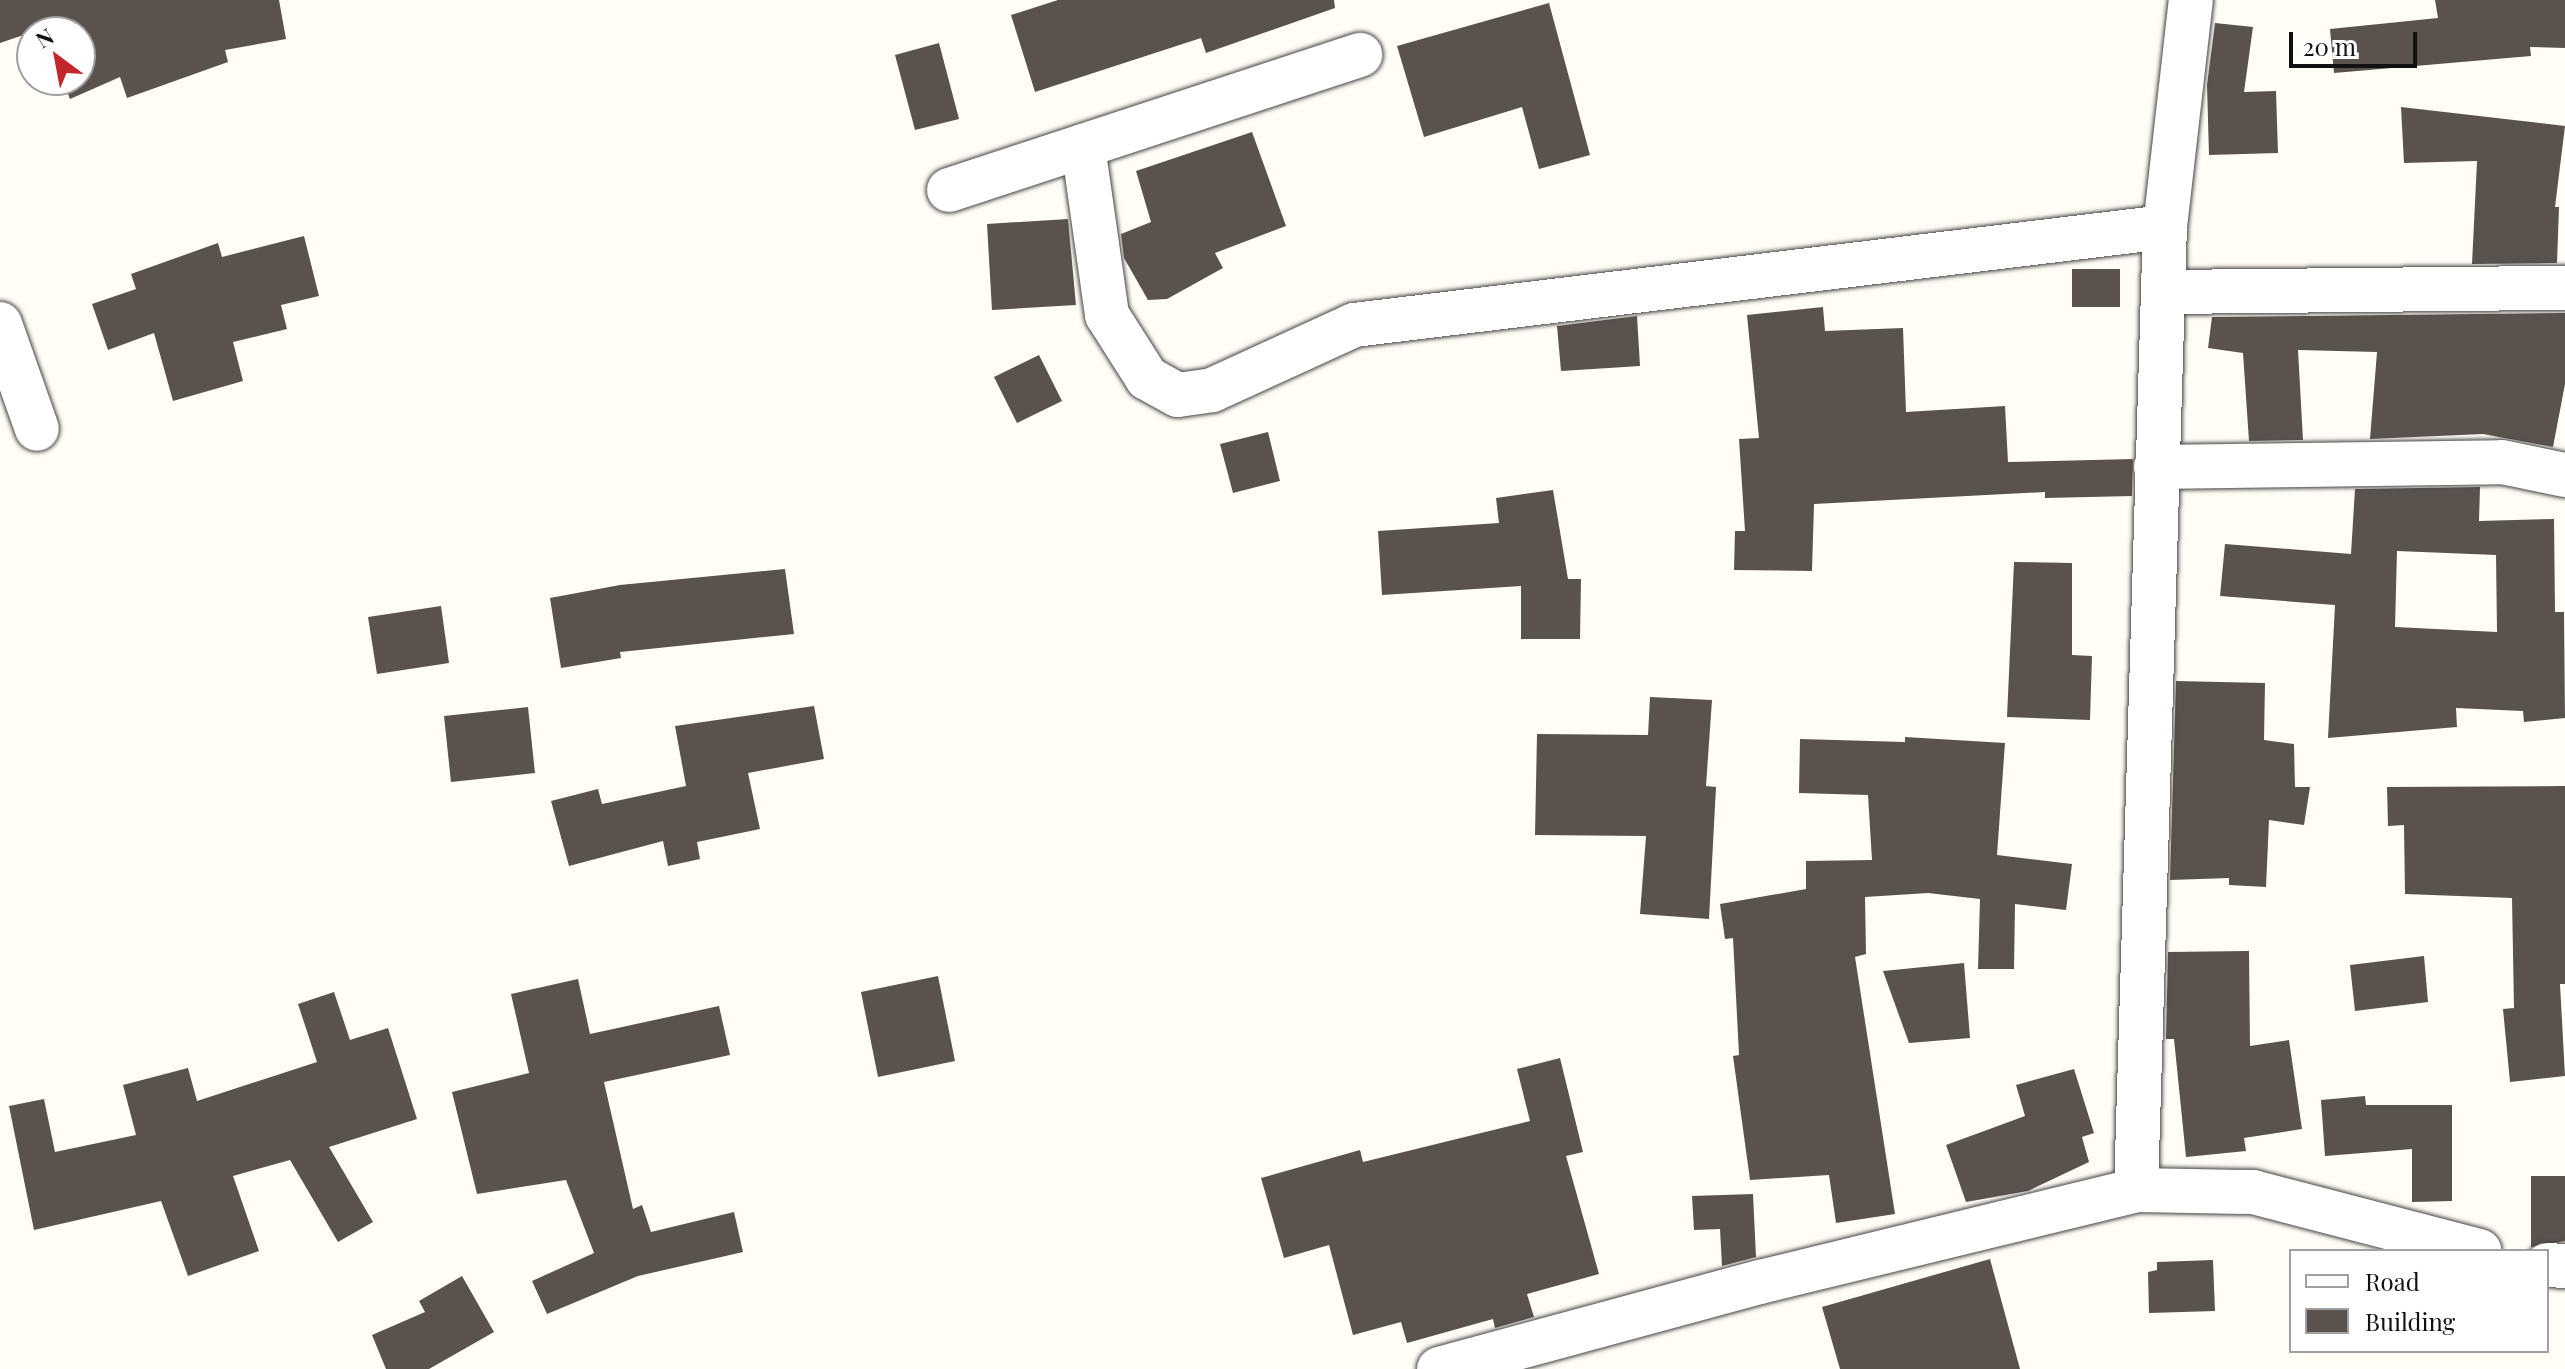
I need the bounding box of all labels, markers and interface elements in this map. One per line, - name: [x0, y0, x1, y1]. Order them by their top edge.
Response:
- north arrow: [16, 16, 96, 96]
- scale bar: [2293, 16, 2421, 66]
- text: N: [30, 20, 59, 54]
- text: 20 m: [2303, 30, 2356, 62]
- legend: [2289, 1249, 2549, 1353]
- text: Road: [2365, 1265, 2420, 1297]
- text: Building: [2365, 1305, 2455, 1337]

